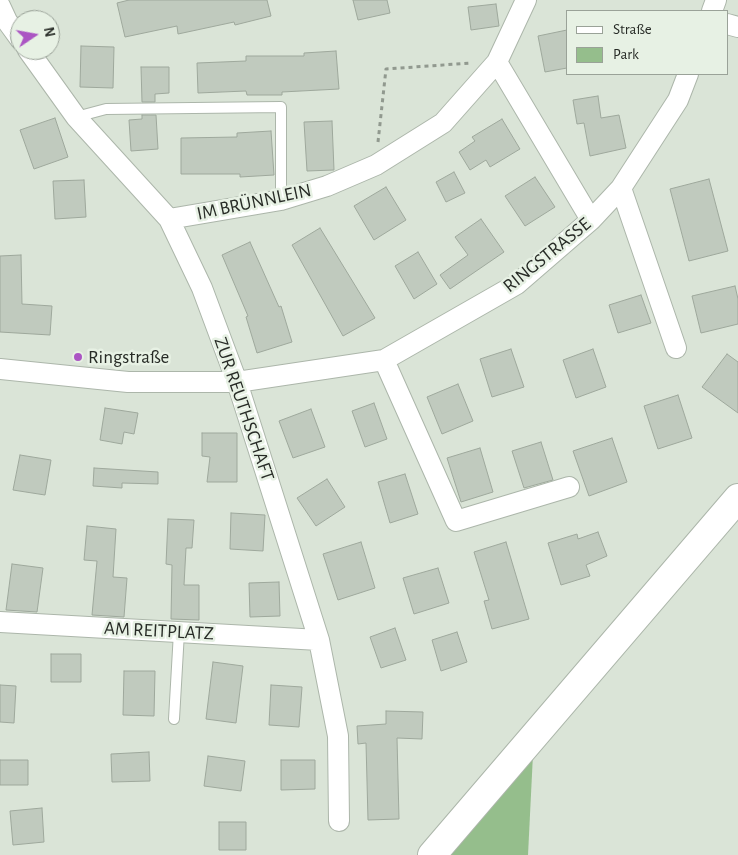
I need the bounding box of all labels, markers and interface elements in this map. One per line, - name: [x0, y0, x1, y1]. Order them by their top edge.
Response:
- north arrow: [10, 10, 60, 60]
- legend: [566, 10, 728, 75]
- text: Straße: [613, 22, 652, 37]
- text: N: [41, 26, 57, 38]
- text: Park: [613, 47, 639, 62]
- street label: IM BRÜNNLEIN: [195, 179, 313, 225]
- street label: RINGSTRASSE: [499, 213, 595, 297]
- street label: ZUR REUTHSCHAFT: [209, 334, 279, 484]
- place label: Ringstraße: [88, 346, 169, 368]
- marker: Ringstraße: [72, 351, 84, 363]
- street label: AM REITPLATZ: [103, 617, 215, 645]

